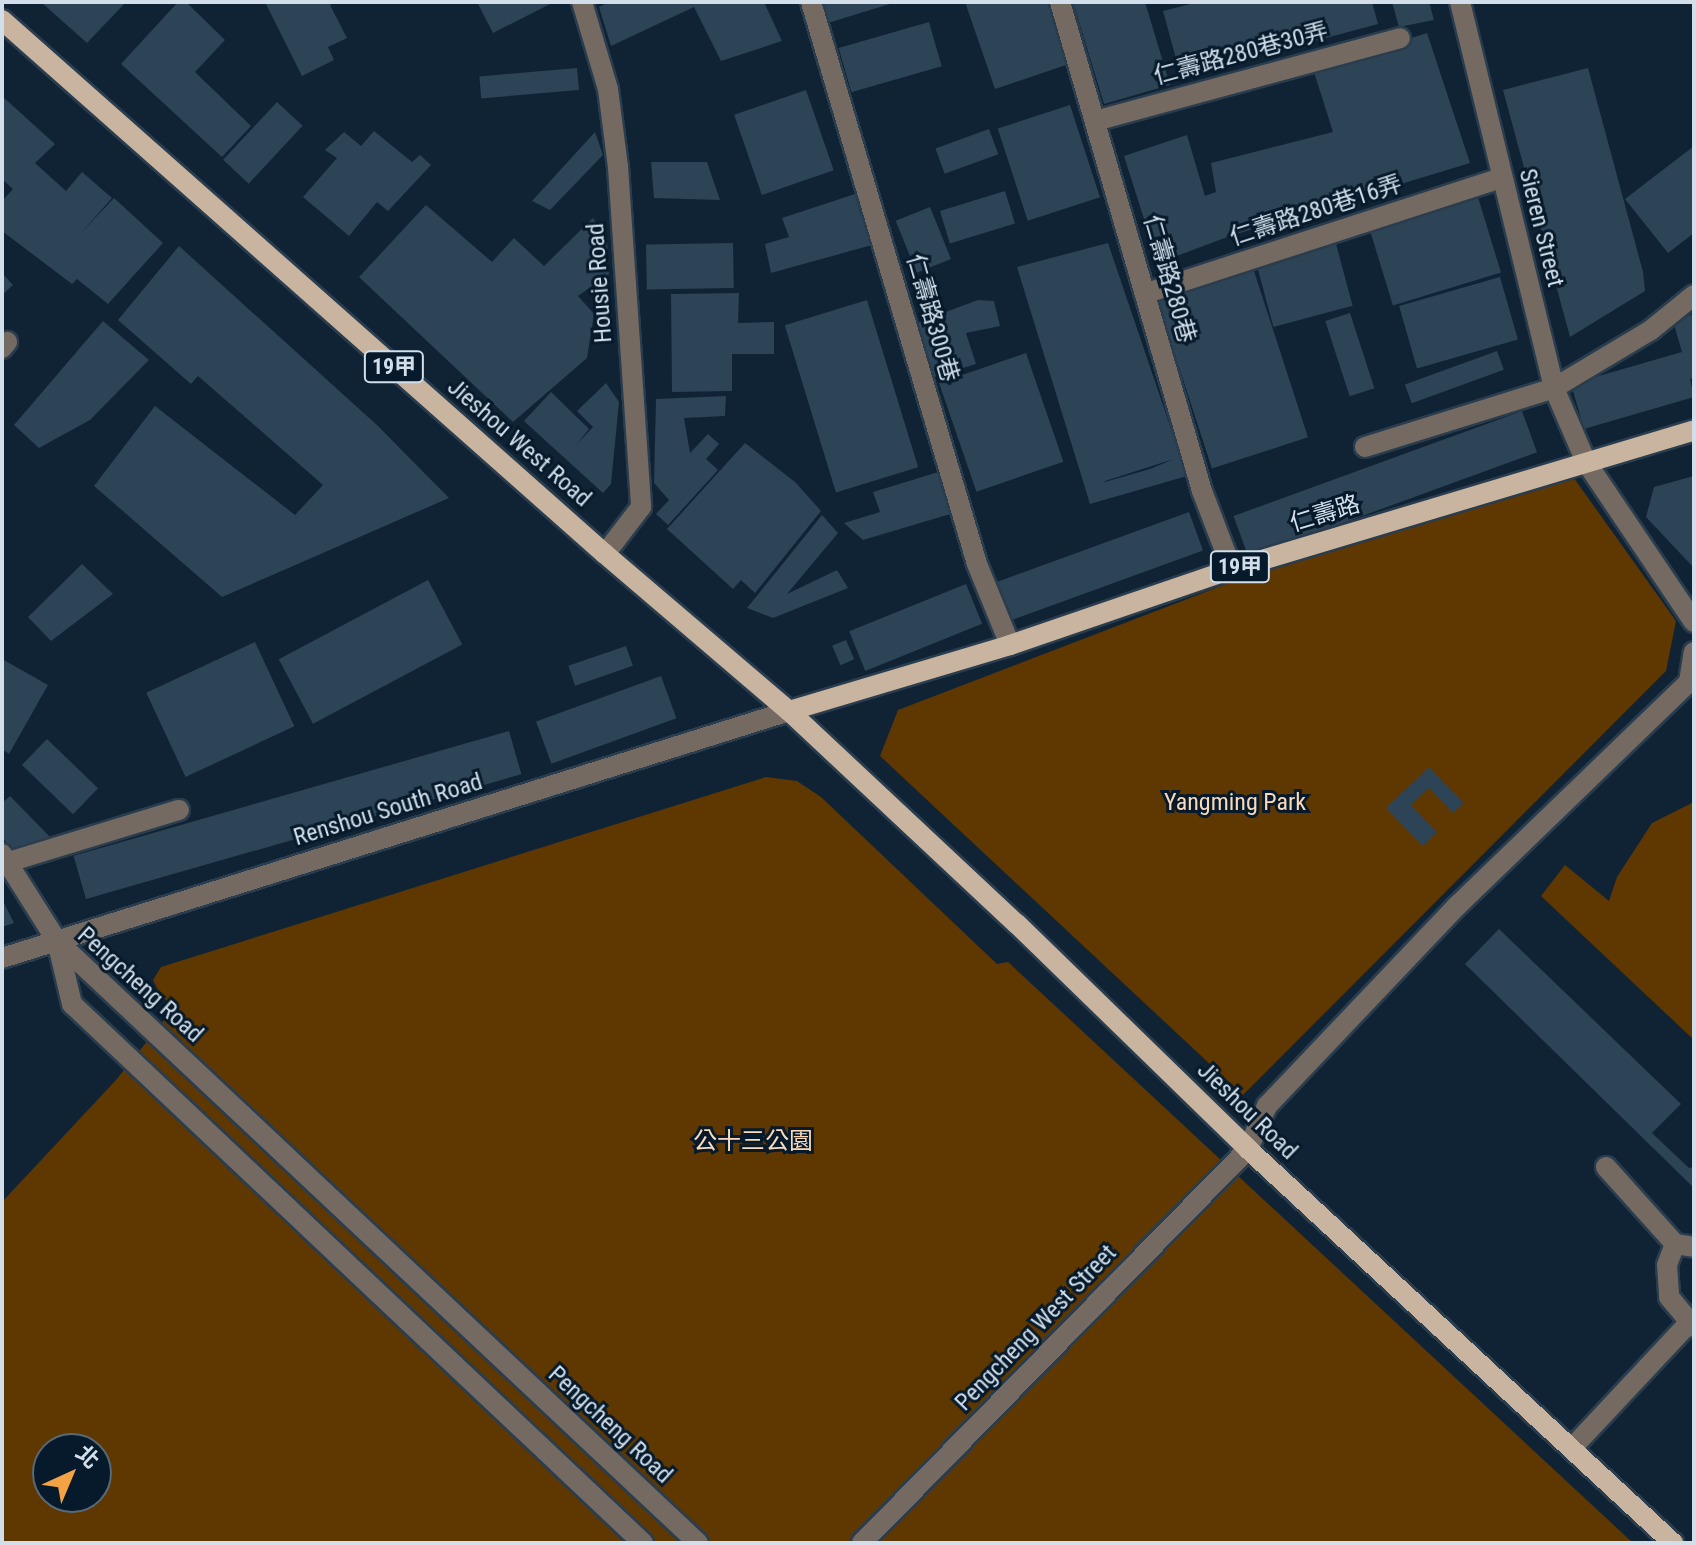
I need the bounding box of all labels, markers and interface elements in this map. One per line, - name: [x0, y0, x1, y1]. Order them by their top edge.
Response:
- street label: 仁壽路280巷30弄: [1151, 17, 1331, 91]
- street label: Sieren Street: [1512, 166, 1570, 290]
- street label: 仁壽路280巷16弄: [1226, 170, 1406, 252]
- street label: 仁壽路280巷: [1137, 212, 1201, 346]
- street label: Housie Road: [581, 222, 619, 344]
- street label: 仁壽路300巷: [900, 251, 964, 385]
- road number: 19甲: [362, 349, 426, 385]
- street label: Jieshou West Road: [441, 373, 597, 513]
- street label: 仁壽路: [1286, 490, 1364, 538]
- road number: 19甲: [1208, 549, 1272, 585]
- street label: Renshou South Road: [290, 768, 486, 852]
- park label: Yangming Park: [1164, 789, 1306, 817]
- street label: Pengcheng Road: [71, 921, 209, 1049]
- street label: Jieshou Road: [1191, 1056, 1303, 1166]
- park label: 公十三公園: [693, 1128, 813, 1156]
- street label: Pengcheng West Street: [949, 1239, 1123, 1417]
- street label: Pengcheng Road: [542, 1360, 678, 1490]
- north arrow: [32, 1433, 112, 1513]
- text: 北: [71, 1440, 104, 1473]

